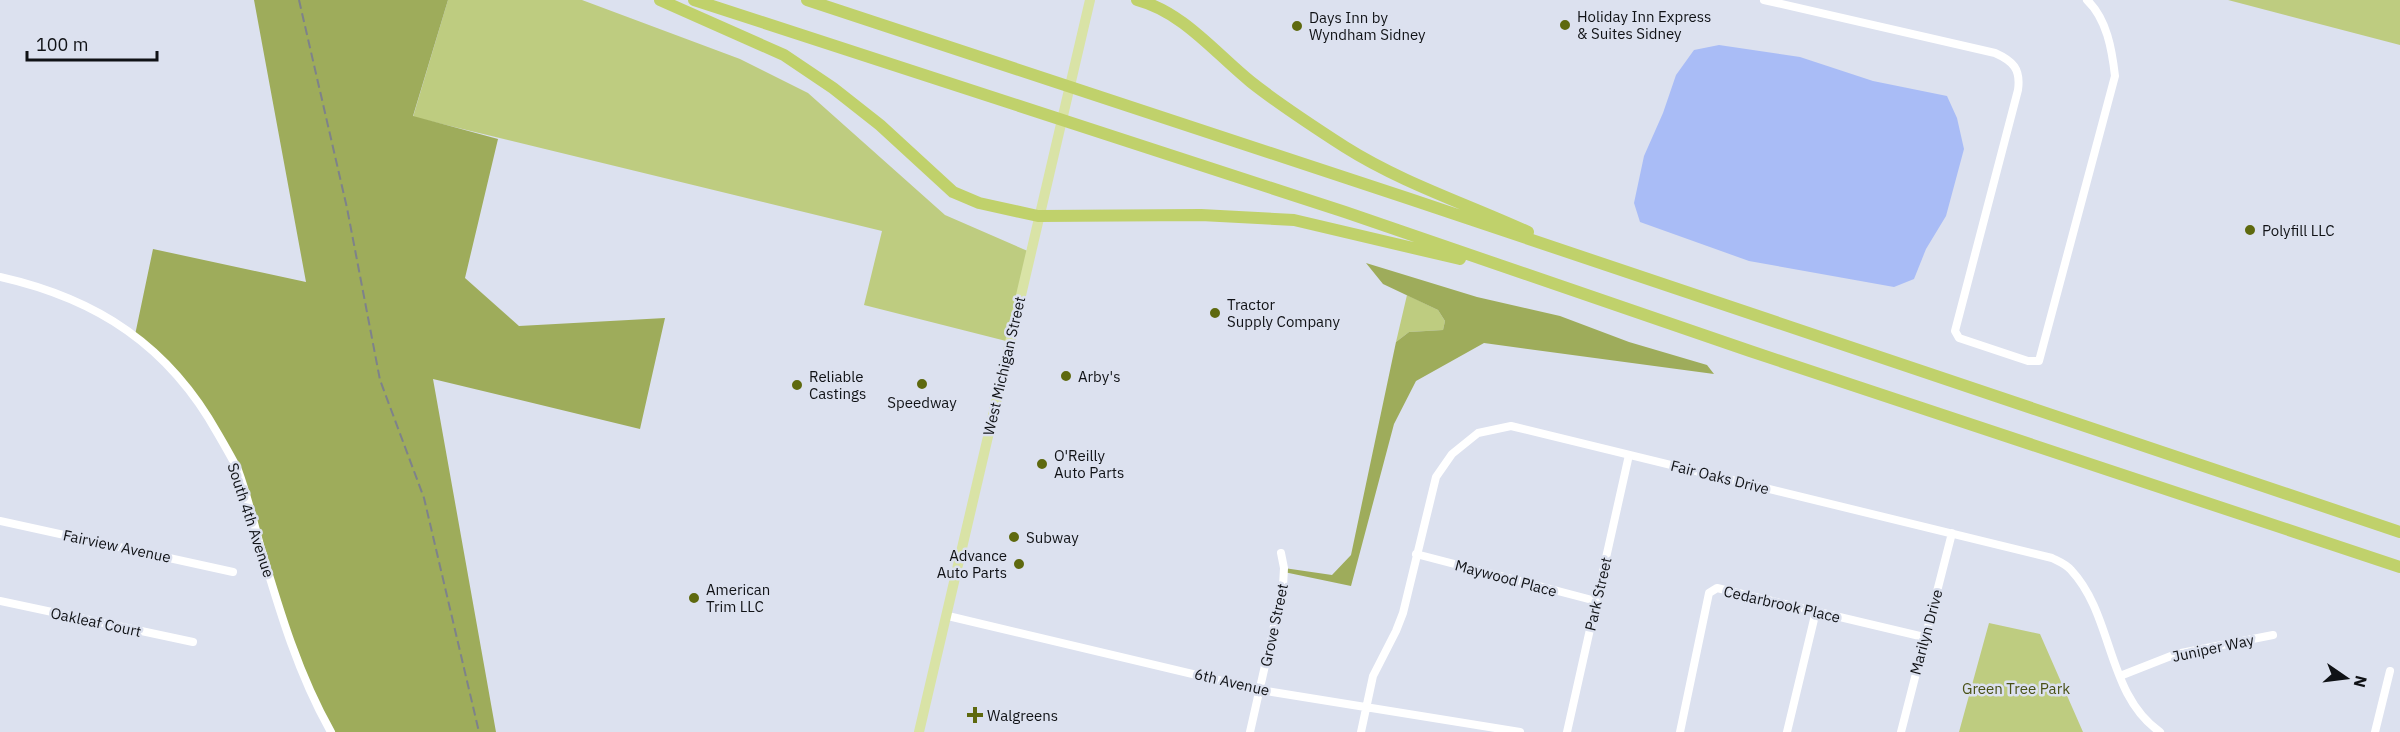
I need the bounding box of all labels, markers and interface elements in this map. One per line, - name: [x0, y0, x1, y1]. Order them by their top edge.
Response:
- place label: Holiday Inn Express & Suites Sidney: [1577, 7, 1711, 43]
- place label: Days Inn by Wyndham Sidney: [1309, 8, 1426, 44]
- marker: Holiday Inn Express & Suites Sidney: [1558, 18, 1572, 32]
- marker: Days Inn by Wyndham Sidney: [1290, 19, 1304, 33]
- scale bar: [27, 24, 158, 62]
- text: 100 m: [36, 33, 88, 56]
- place label: Polyfill LLC: [2262, 221, 2335, 240]
- marker: Polyfill LLC: [2243, 223, 2257, 237]
- street label: West Michigan Street: [979, 295, 1029, 437]
- place label: Tractor Supply Company: [1227, 295, 1341, 331]
- marker: Tractor Supply Company: [1208, 306, 1222, 320]
- place label: Reliable Castings: [809, 367, 866, 403]
- place label: Arby's: [1078, 367, 1120, 386]
- marker: Arby's: [1059, 369, 1073, 383]
- marker: Speedway: [915, 377, 929, 391]
- marker: Reliable Castings: [790, 378, 804, 392]
- place label: Speedway: [887, 393, 957, 412]
- place label: O'Reilly Auto Parts: [1054, 446, 1124, 482]
- street label: Fair Oaks Drive: [1669, 456, 1771, 498]
- marker: O'Reilly Auto Parts: [1035, 457, 1049, 471]
- street label: South 4th Avenue: [224, 460, 278, 580]
- street label: Fairview Avenue: [61, 525, 173, 567]
- place label: Subway: [1026, 528, 1079, 547]
- marker: Subway: [1007, 530, 1021, 544]
- place label: Advance Auto Parts: [937, 546, 1007, 582]
- street label: Maywood Place: [1453, 555, 1559, 601]
- street label: Park Street: [1580, 555, 1616, 633]
- marker: Advance Auto Parts: [1012, 557, 1026, 571]
- place label: American Trim LLC: [706, 580, 770, 616]
- street label: Cedarbrook Place: [1722, 581, 1842, 627]
- street label: Grove Street: [1256, 582, 1292, 668]
- street label: Marilyn Drive: [1905, 587, 1947, 677]
- marker: American Trim LLC: [687, 591, 701, 605]
- street label: Oakleaf Court: [49, 603, 143, 641]
- street label: Juniper Way: [2170, 630, 2256, 666]
- north arrow: [2316, 648, 2376, 708]
- street label: 6th Avenue: [1193, 664, 1271, 700]
- text: N: [2349, 674, 2372, 690]
- park label: Green Tree Park: [1962, 679, 2070, 698]
- place label: Walgreens: [987, 706, 1058, 725]
- marker: Walgreens: [968, 708, 982, 722]

